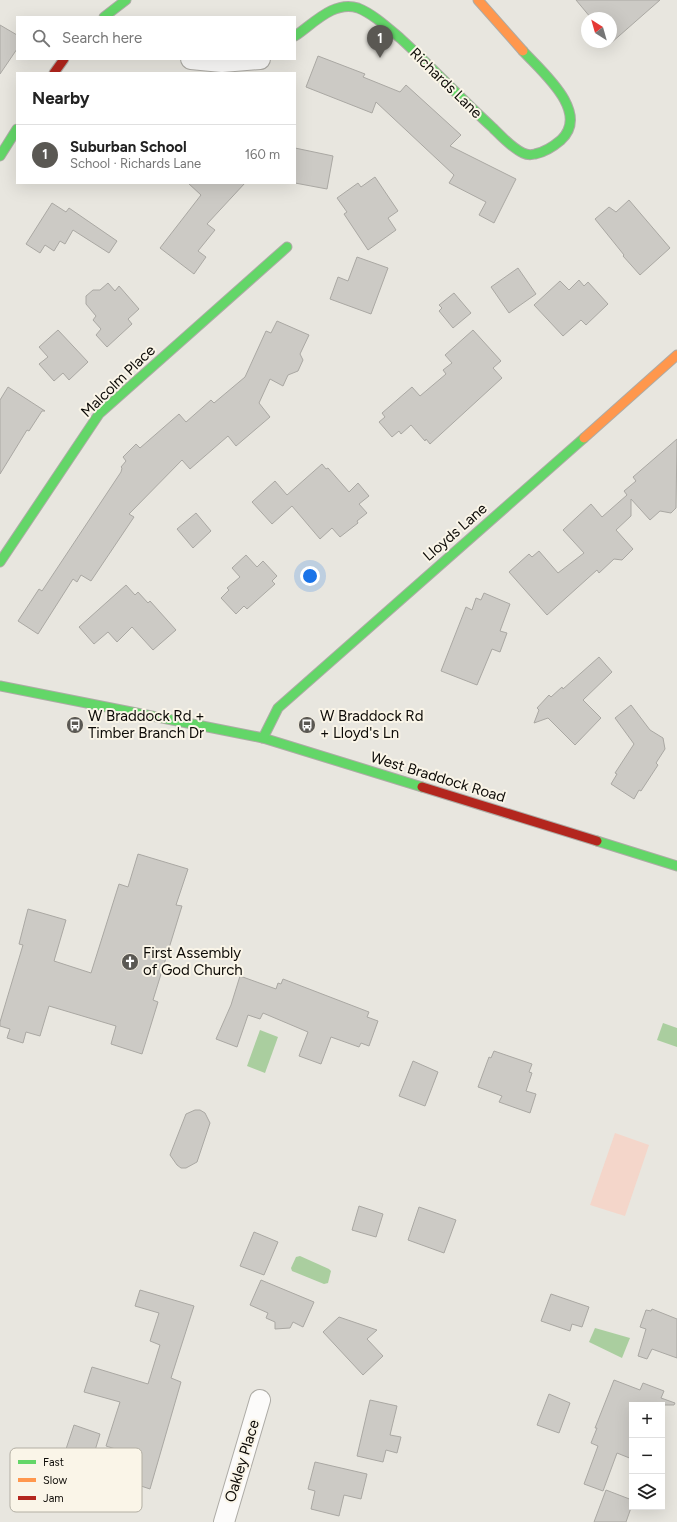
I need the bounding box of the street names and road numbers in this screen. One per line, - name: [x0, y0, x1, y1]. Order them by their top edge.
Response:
- street label: Richards Lane: [406, 44, 486, 122]
- street label: Malcolm Place: [77, 341, 159, 421]
- street label: Lloyds Lane: [419, 499, 491, 565]
- street label: West Braddock Road: [368, 748, 508, 806]
- street label: Oakley Place: [221, 1418, 263, 1504]

